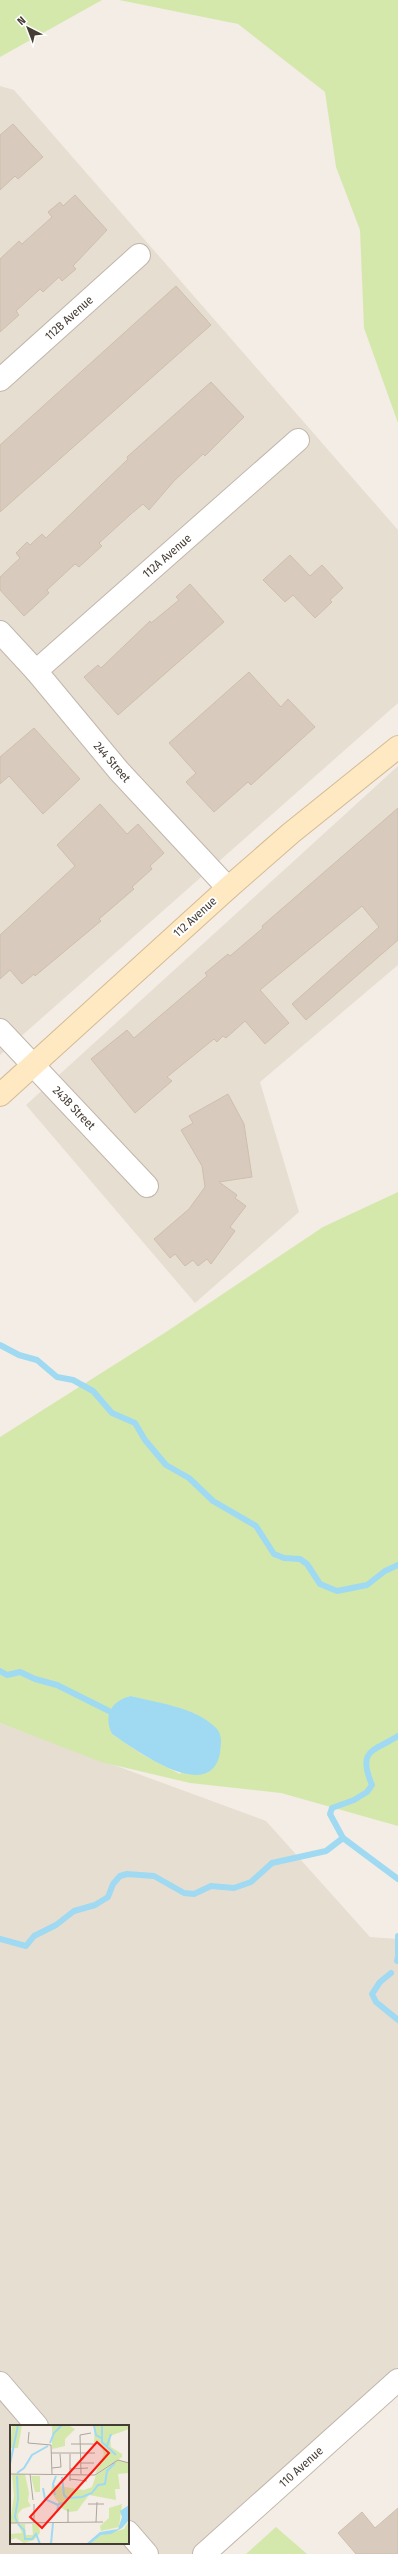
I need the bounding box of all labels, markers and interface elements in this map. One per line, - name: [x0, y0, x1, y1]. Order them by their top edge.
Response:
- north arrow: [8, 8, 48, 48]
- text: N: [15, 14, 28, 28]
- street label: 112B Avenue: [42, 293, 96, 343]
- street label: 112A Avenue: [140, 531, 194, 581]
- street label: 244 Street: [91, 739, 133, 785]
- street label: 112 Avenue: [170, 894, 220, 940]
- street label: 243B Street: [50, 1083, 98, 1133]
- inset map: [10, 2425, 129, 2544]
- street label: 110 Avenue: [276, 2444, 326, 2490]

